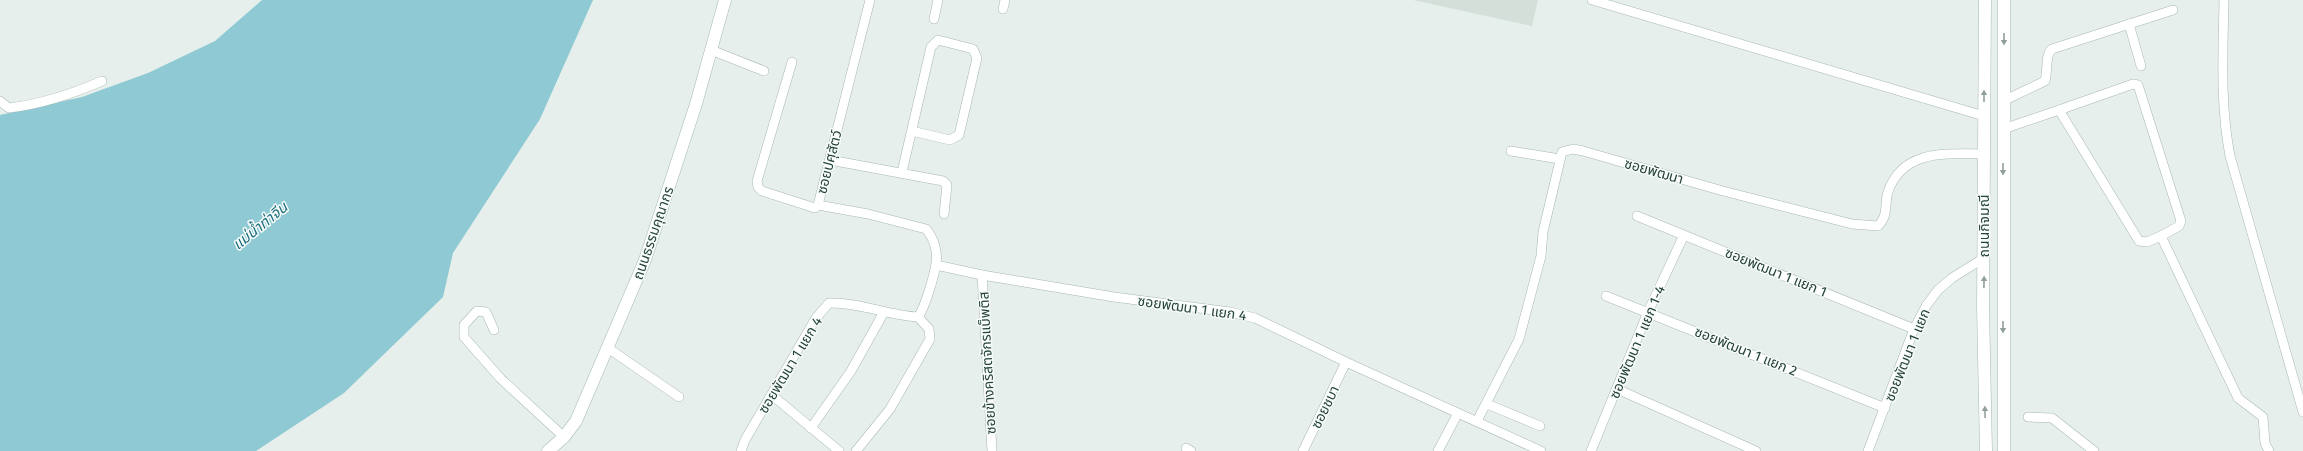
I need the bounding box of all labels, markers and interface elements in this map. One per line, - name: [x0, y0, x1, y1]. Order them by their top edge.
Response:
- one-way arrow: [2001, 33, 2007, 46]
- one-way arrow: [1981, 90, 1988, 102]
- street label: ซอยปศุสัตว์: [813, 128, 846, 196]
- street label: ซอยพัฒนา: [1622, 155, 1685, 188]
- one-way arrow: [2000, 163, 2006, 176]
- street label: ถนนธรรมคุณากร: [630, 184, 677, 282]
- street label: ถนนกิจมณี: [1976, 195, 1993, 257]
- water label: แม่น้ำท่าจีน: [228, 196, 292, 254]
- street label: ซอยพัฒนา 1 แยก 1: [1722, 244, 1829, 301]
- one-way arrow: [1980, 276, 1987, 288]
- street label: ซอยพัฒนา 1 แยก 1-4: [1606, 283, 1669, 401]
- street label: ซอยข้างคริสตจักรแบ็พติส: [975, 291, 1000, 435]
- street label: ซอยพัฒนา 1 แยก 4: [1136, 292, 1248, 325]
- street label: ซอยพัฒนา 1 แยก: [1881, 306, 1934, 404]
- street label: ซอยพัฒนา 1 แยก 4: [755, 313, 826, 417]
- one-way arrow: [2000, 321, 2006, 334]
- street label: ซอยพัฒนา 1 แยก 2: [1692, 323, 1800, 380]
- street label: ซอยชบา: [1308, 383, 1343, 432]
- one-way arrow: [1982, 405, 1988, 418]

